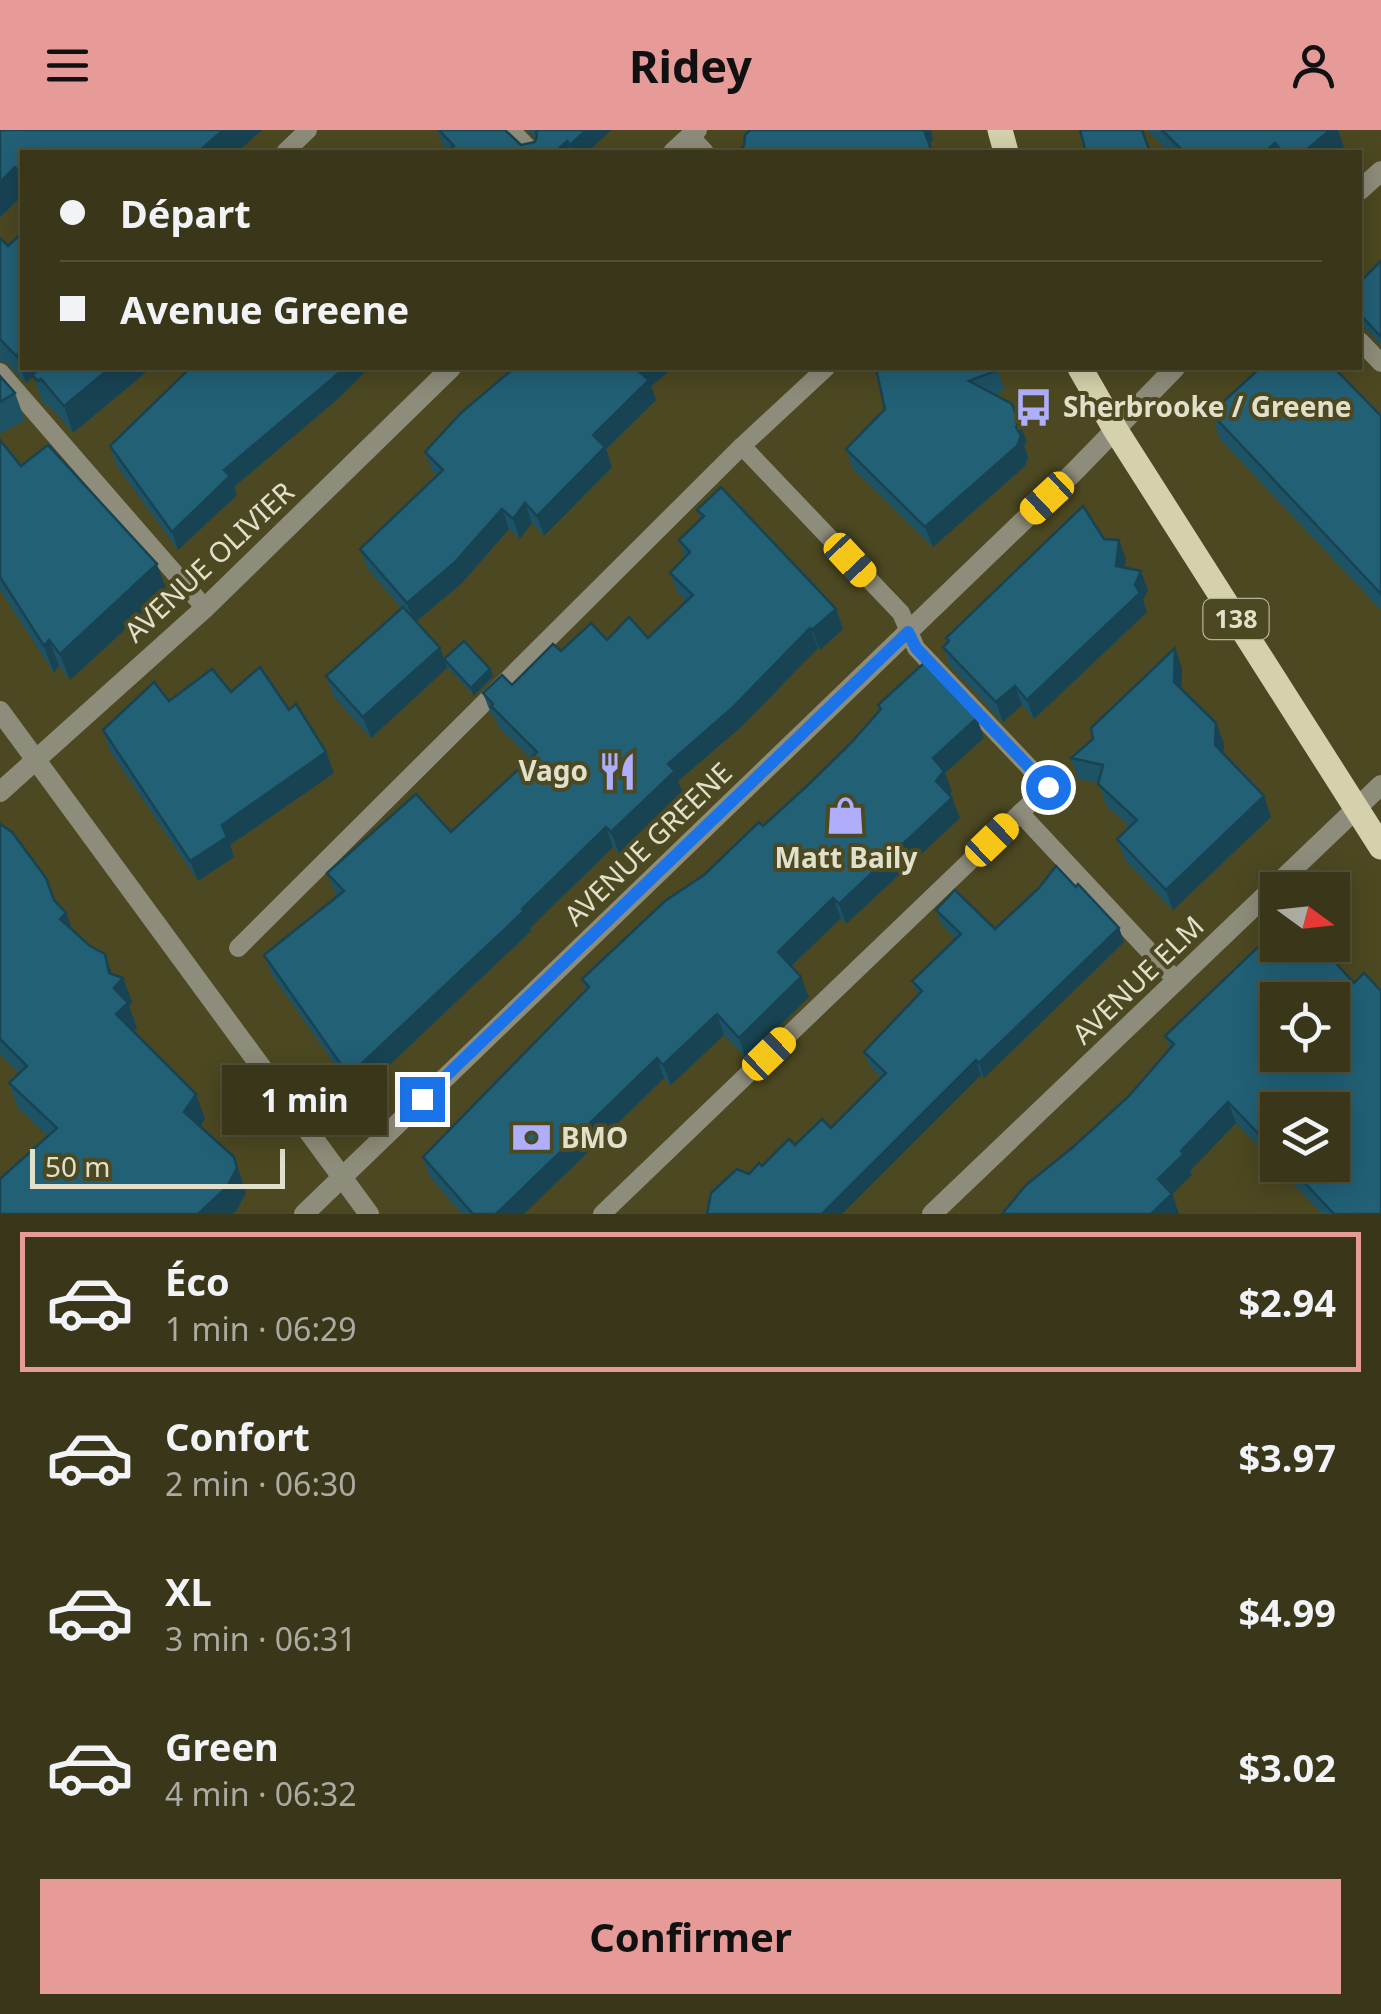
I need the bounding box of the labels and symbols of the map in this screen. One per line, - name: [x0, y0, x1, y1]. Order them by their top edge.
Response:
- bus stop icon: Sherbrooke / Greene: [1012, 386, 1054, 428]
- place label: Sherbrooke / Greene: [1063, 387, 1351, 425]
- car: [1015, 467, 1079, 529]
- street label: AVENUE OLIVIER: [115, 473, 301, 650]
- car: [819, 528, 881, 592]
- road number: 138: [1204, 599, 1268, 639]
- restaurant icon: Vago: [597, 750, 639, 792]
- place label: Vago: [518, 751, 588, 789]
- street label: AVENUE GREENE: [555, 753, 739, 933]
- route start: [1026, 765, 1071, 810]
- shop icon: Matt Baily: [825, 794, 867, 836]
- car: [960, 808, 1024, 872]
- place label: Matt Baily: [775, 838, 917, 876]
- north arrow: [1260, 872, 1350, 962]
- street label: AVENUE ELM: [1063, 907, 1211, 1052]
- car: [737, 1022, 801, 1086]
- callout: 1 min: [222, 1064, 387, 1134]
- route end: [400, 1077, 445, 1122]
- bank icon: BMO: [510, 1117, 552, 1159]
- place label: BMO: [561, 1118, 628, 1156]
- scale bar: [30, 1144, 285, 1188]

